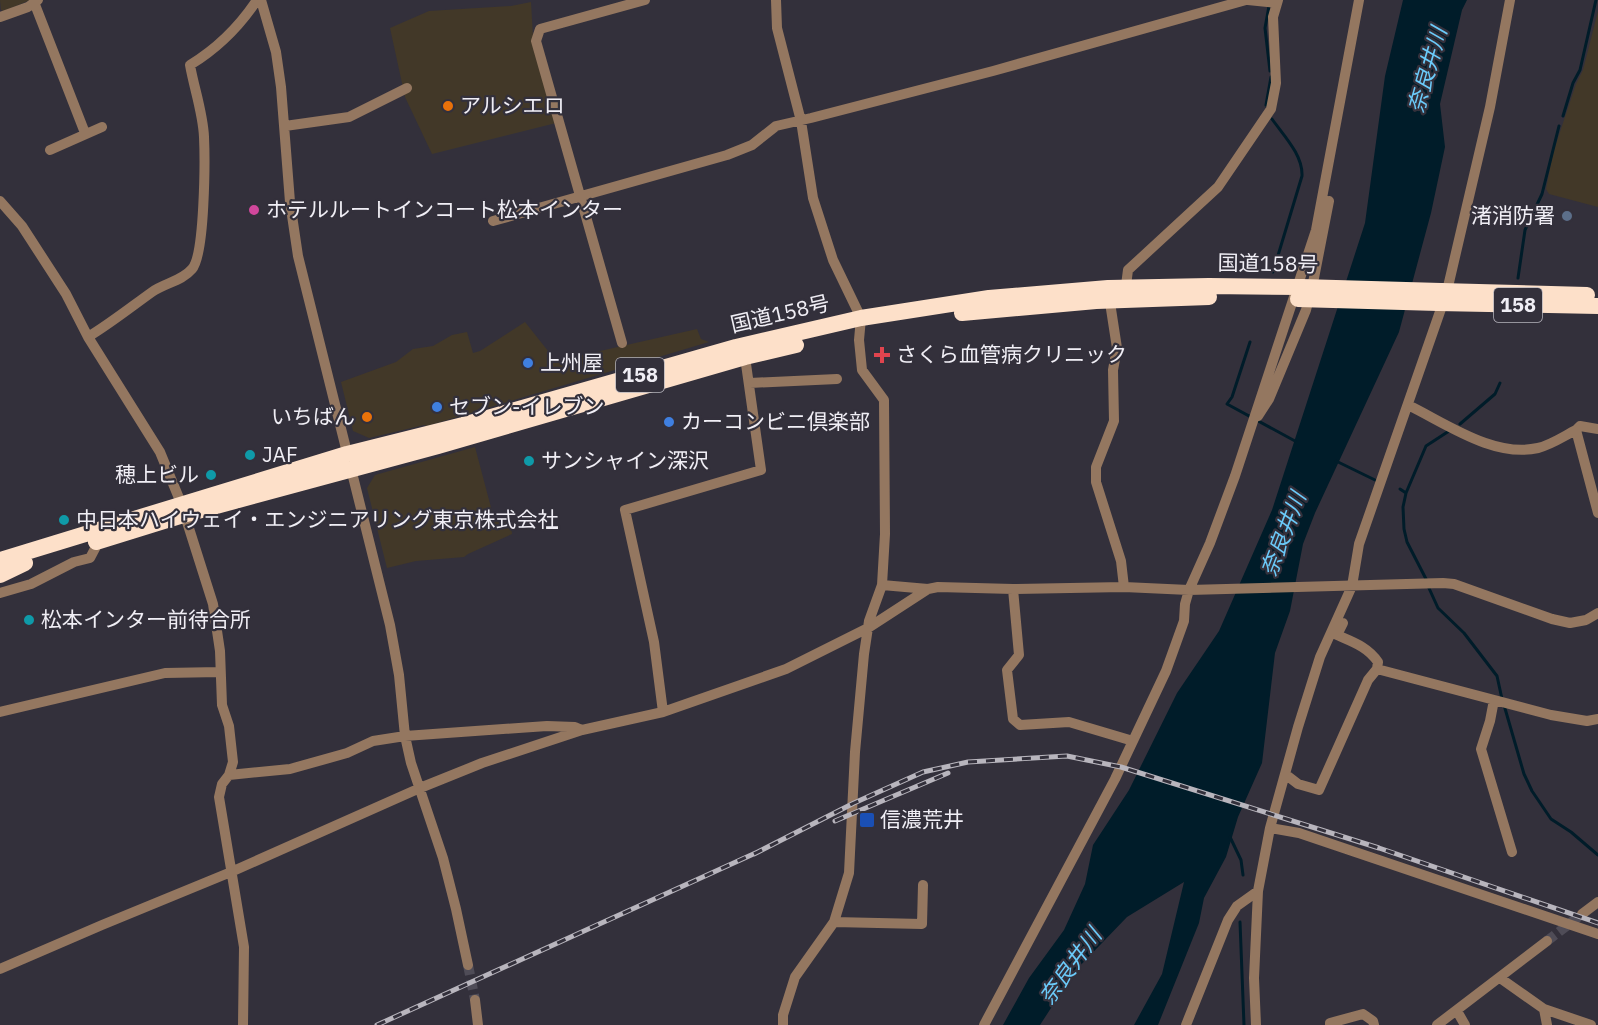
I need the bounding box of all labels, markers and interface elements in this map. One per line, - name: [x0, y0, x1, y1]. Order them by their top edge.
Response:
- water label: 奈良井川: [1400, 22, 1453, 116]
- place label: アルシエロ: [460, 91, 565, 119]
- marker: アルシエロ: [441, 99, 455, 113]
- place label: ホテルルートインコート松本インター: [266, 195, 623, 223]
- place label: 渚消防署: [1471, 201, 1555, 229]
- marker: ホテルルートインコート松本インター: [247, 203, 261, 217]
- marker: 渚消防署: [1560, 209, 1574, 223]
- street label: 国道158号: [1217, 248, 1319, 278]
- street label: 国道158号: [728, 288, 832, 338]
- road number: 158: [1494, 288, 1542, 322]
- place label: さくら血管病クリニック: [896, 340, 1127, 368]
- marker: さくら血管病クリニック: [873, 346, 891, 364]
- place label: 上州屋: [540, 348, 603, 376]
- marker: 上州屋: [521, 356, 535, 370]
- road number: 158: [616, 358, 664, 392]
- place label: セブン-イレブン: [449, 392, 604, 420]
- marker: セブン-イレブン: [430, 400, 444, 414]
- place label: いちばん: [271, 402, 355, 430]
- place label: カーコンビニ倶楽部: [681, 407, 870, 435]
- marker: いちばん: [360, 410, 374, 424]
- marker: カーコンビニ倶楽部: [662, 415, 676, 429]
- place label: JAF: [262, 440, 298, 468]
- place label: サンシャイン深沢: [541, 446, 709, 474]
- marker: JAF: [243, 448, 257, 462]
- marker: サンシャイン深沢: [522, 454, 536, 468]
- place label: 穂上ビル: [115, 460, 199, 488]
- marker: 穂上ビル: [204, 468, 218, 482]
- water label: 奈良井川: [1253, 486, 1313, 580]
- place label: 中日本ハイウェイ・エンジニアリング東京株式会社: [76, 505, 559, 533]
- marker: 中日本ハイウェイ・エンジニアリング東京株式会社: [57, 513, 71, 527]
- place label: 松本インター前待合所: [41, 605, 251, 633]
- marker: 松本インター前待合所: [22, 613, 36, 627]
- place label: 信濃荒井: [880, 805, 964, 833]
- marker: 信濃荒井: [858, 811, 876, 829]
- water label: 奈良井川: [1032, 920, 1108, 1010]

